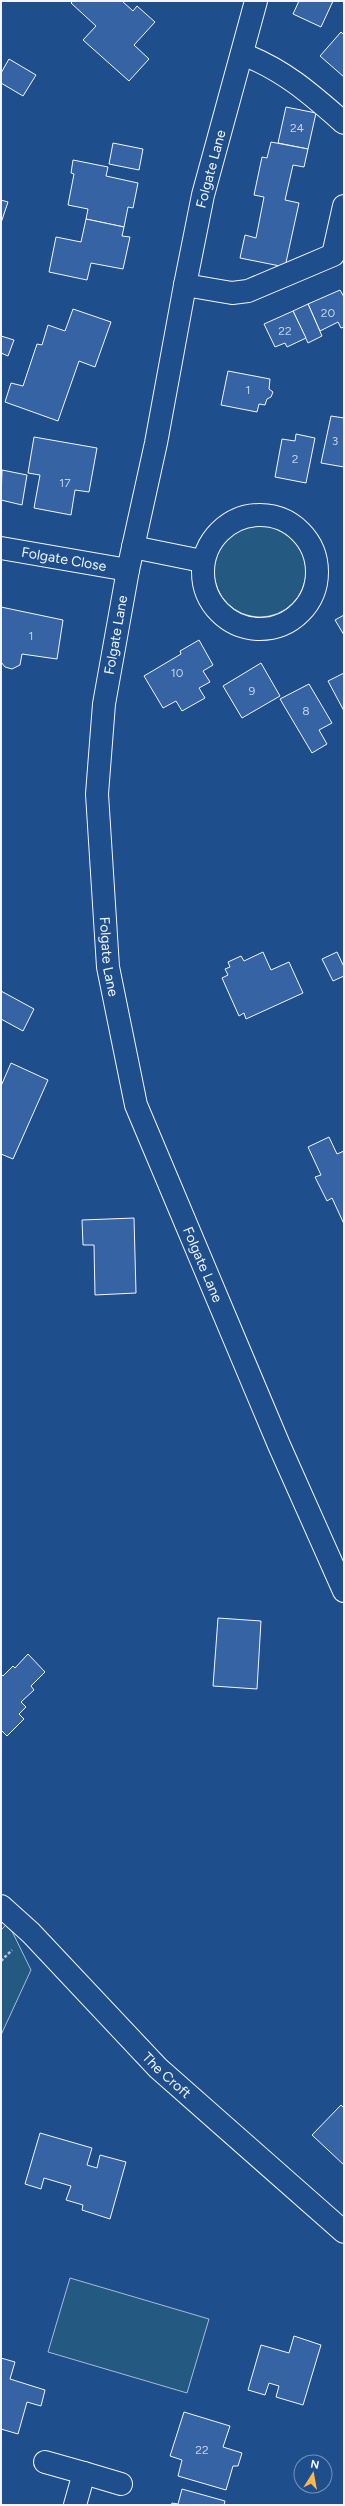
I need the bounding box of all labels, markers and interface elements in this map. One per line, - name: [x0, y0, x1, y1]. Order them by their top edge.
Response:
- house number: 24: [290, 121, 305, 135]
- street label: Folgate Lane: [192, 128, 230, 210]
- house number: 20: [321, 306, 336, 320]
- house number: 22: [278, 324, 292, 338]
- house number: 1: [246, 383, 250, 397]
- house number: 3: [332, 434, 338, 448]
- house number: 2: [292, 452, 298, 466]
- house number: 17: [59, 476, 71, 490]
- street label: Folgate Close: [20, 543, 108, 575]
- street label: Folgate Lane: [101, 594, 131, 676]
- house number: 1: [29, 629, 33, 643]
- house number: 10: [171, 666, 184, 680]
- house number: 9: [249, 684, 256, 698]
- house number: 8: [302, 704, 310, 718]
- street label: Folgate Lane: [96, 916, 122, 998]
- street label: Folgate Lane: [180, 1224, 227, 1305]
- street label: The Croft: [139, 2049, 195, 2102]
- house number: 22: [195, 2443, 209, 2457]
- north arrow: [293, 2454, 333, 2494]
- text: N: [309, 2457, 320, 2472]

